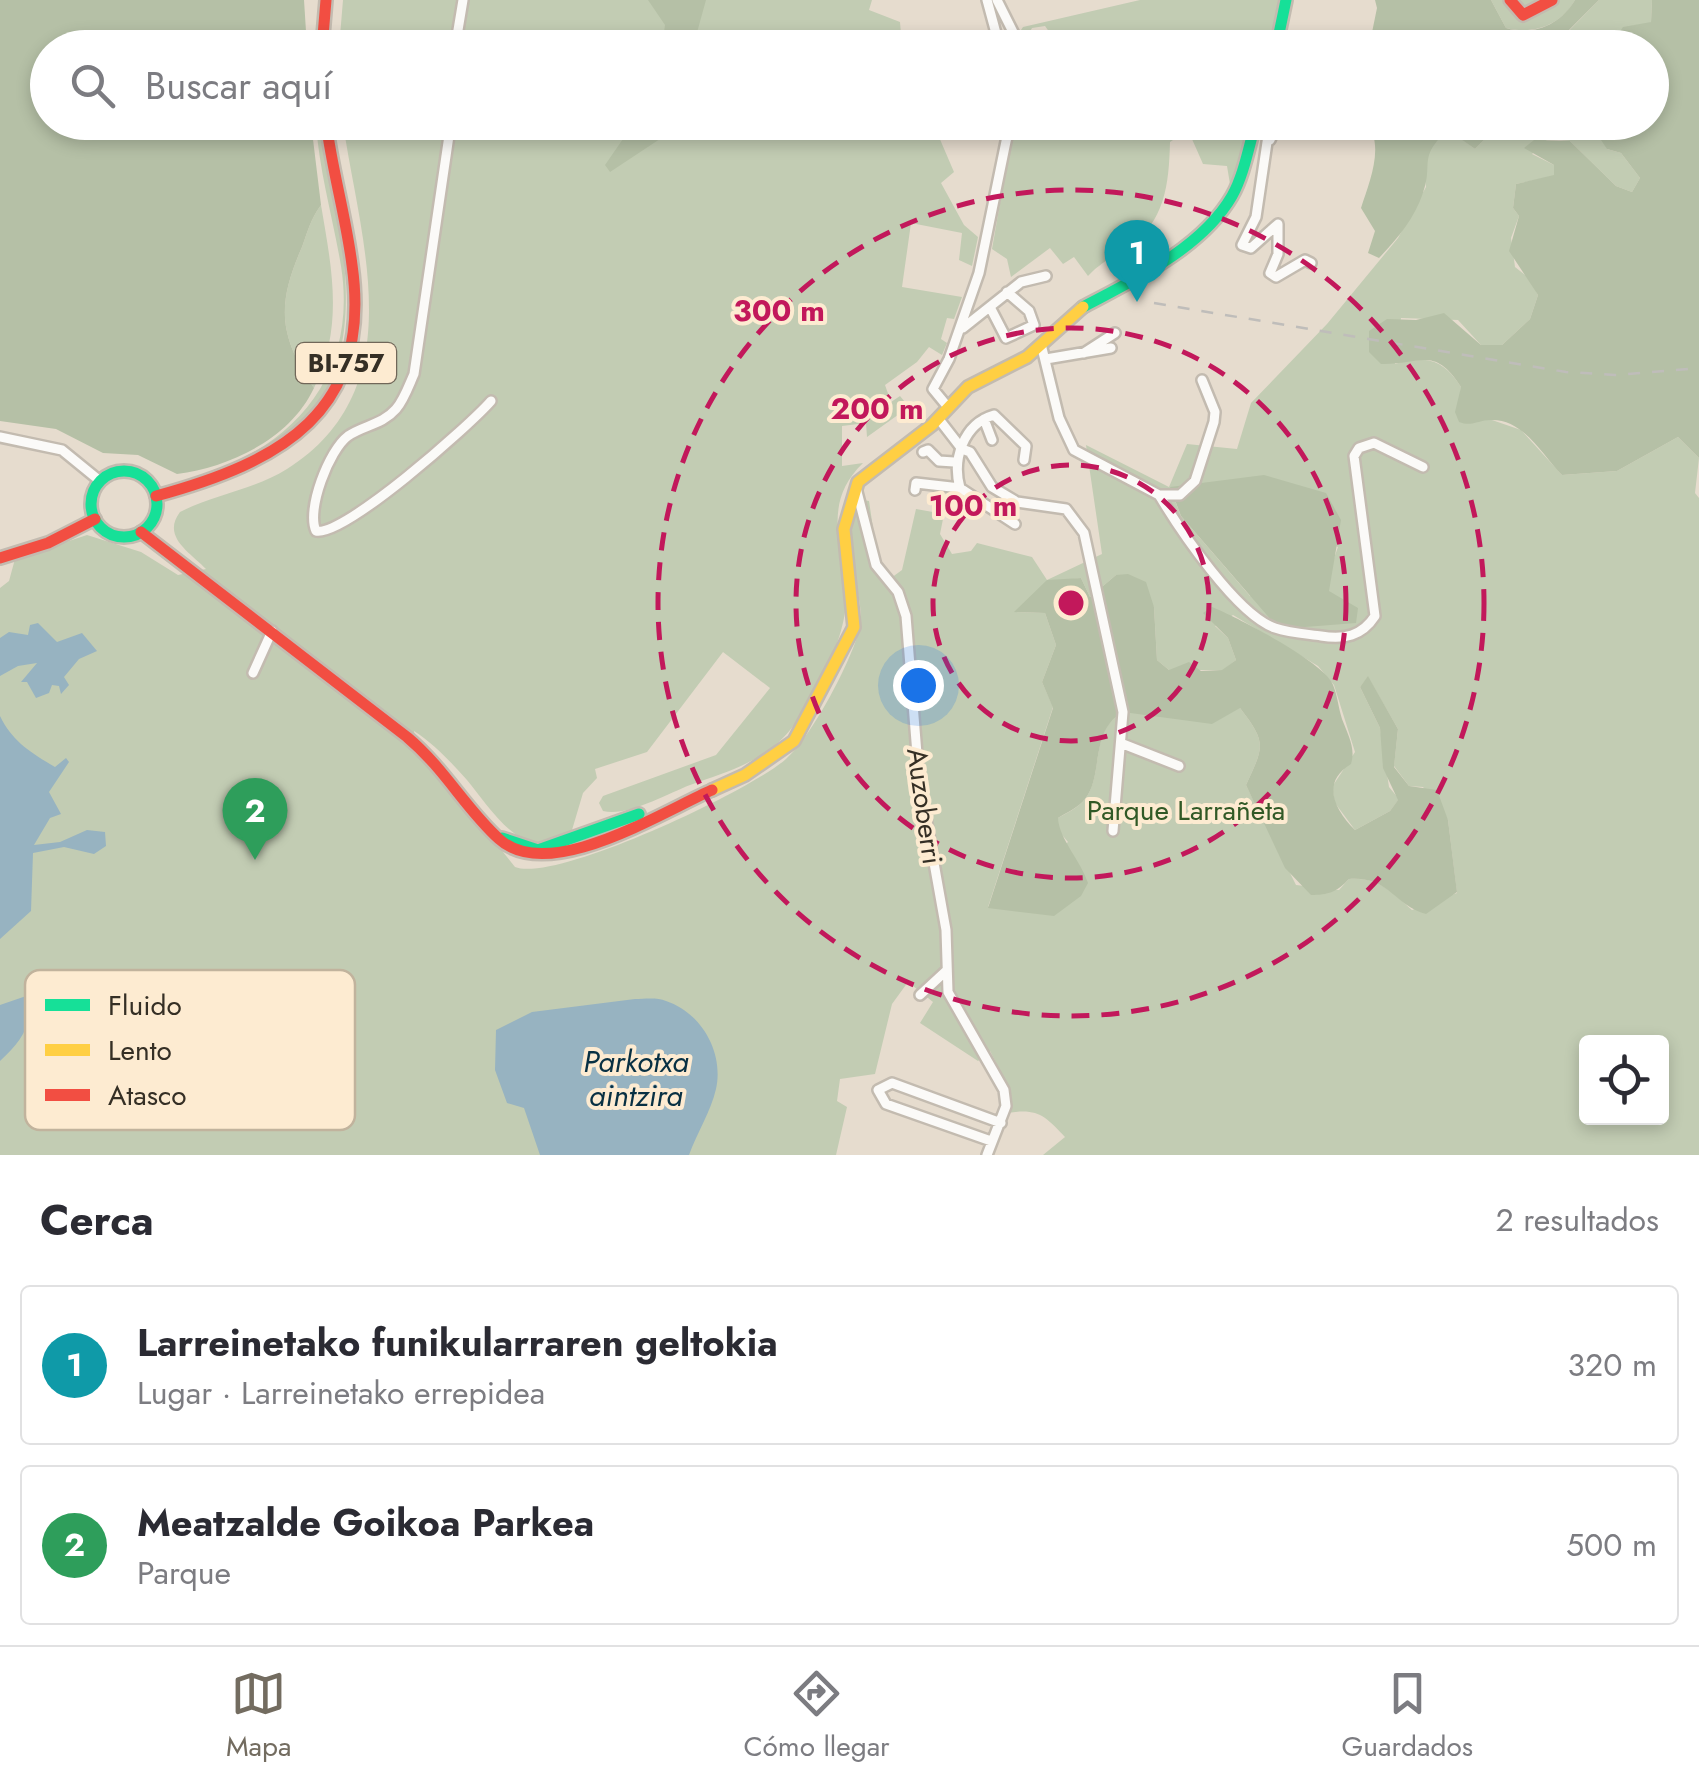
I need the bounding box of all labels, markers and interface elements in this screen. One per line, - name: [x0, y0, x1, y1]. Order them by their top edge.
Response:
- search box: [30, 30, 1669, 140]
- icon: search: [65, 58, 120, 113]
- text: Buscar aquí: [145, 58, 332, 113]
- pin: 1: [1104, 220, 1170, 302]
- text: 300 m: [733, 289, 825, 332]
- road number: BI-757: [296, 343, 396, 383]
- text: 200 m: [831, 387, 924, 430]
- text: 100 m: [929, 484, 1017, 527]
- centre of rings: [1053, 585, 1089, 621]
- your location: [893, 660, 944, 711]
- street label: Auzoberri: [896, 745, 953, 867]
- pin: 2: [222, 778, 288, 860]
- park label: Parque Larrañeta: [1087, 790, 1285, 831]
- legend: [25, 970, 355, 1130]
- text: Fluido: [108, 985, 182, 1026]
- text: Lento: [108, 1030, 172, 1071]
- map controls: [1579, 1035, 1669, 1125]
- button: locate: [1579, 1035, 1669, 1125]
- water label: Parkotxa aintzira: [583, 1040, 689, 1117]
- text: Atasco: [108, 1075, 187, 1116]
- text: Cerca: [40, 1190, 154, 1251]
- text: 2 resultados: [1495, 1197, 1659, 1243]
- text: Larreinetako funikularraren geltokia: [137, 1315, 778, 1370]
- text: 1: [66, 1342, 83, 1388]
- text: 320 m: [1568, 1342, 1657, 1388]
- text: Lugar · Larreinetako errepidea: [137, 1370, 545, 1416]
- text: Meatzalde Goikoa Parkea: [137, 1495, 594, 1550]
- text: 2: [64, 1522, 85, 1568]
- text: 500 m: [1566, 1522, 1657, 1568]
- text: Parque: [137, 1550, 231, 1596]
- tab: Mapa: [226, 1666, 292, 1767]
- tab: Cómo llegar: [743, 1666, 890, 1767]
- tab: Guardados: [1342, 1666, 1473, 1767]

